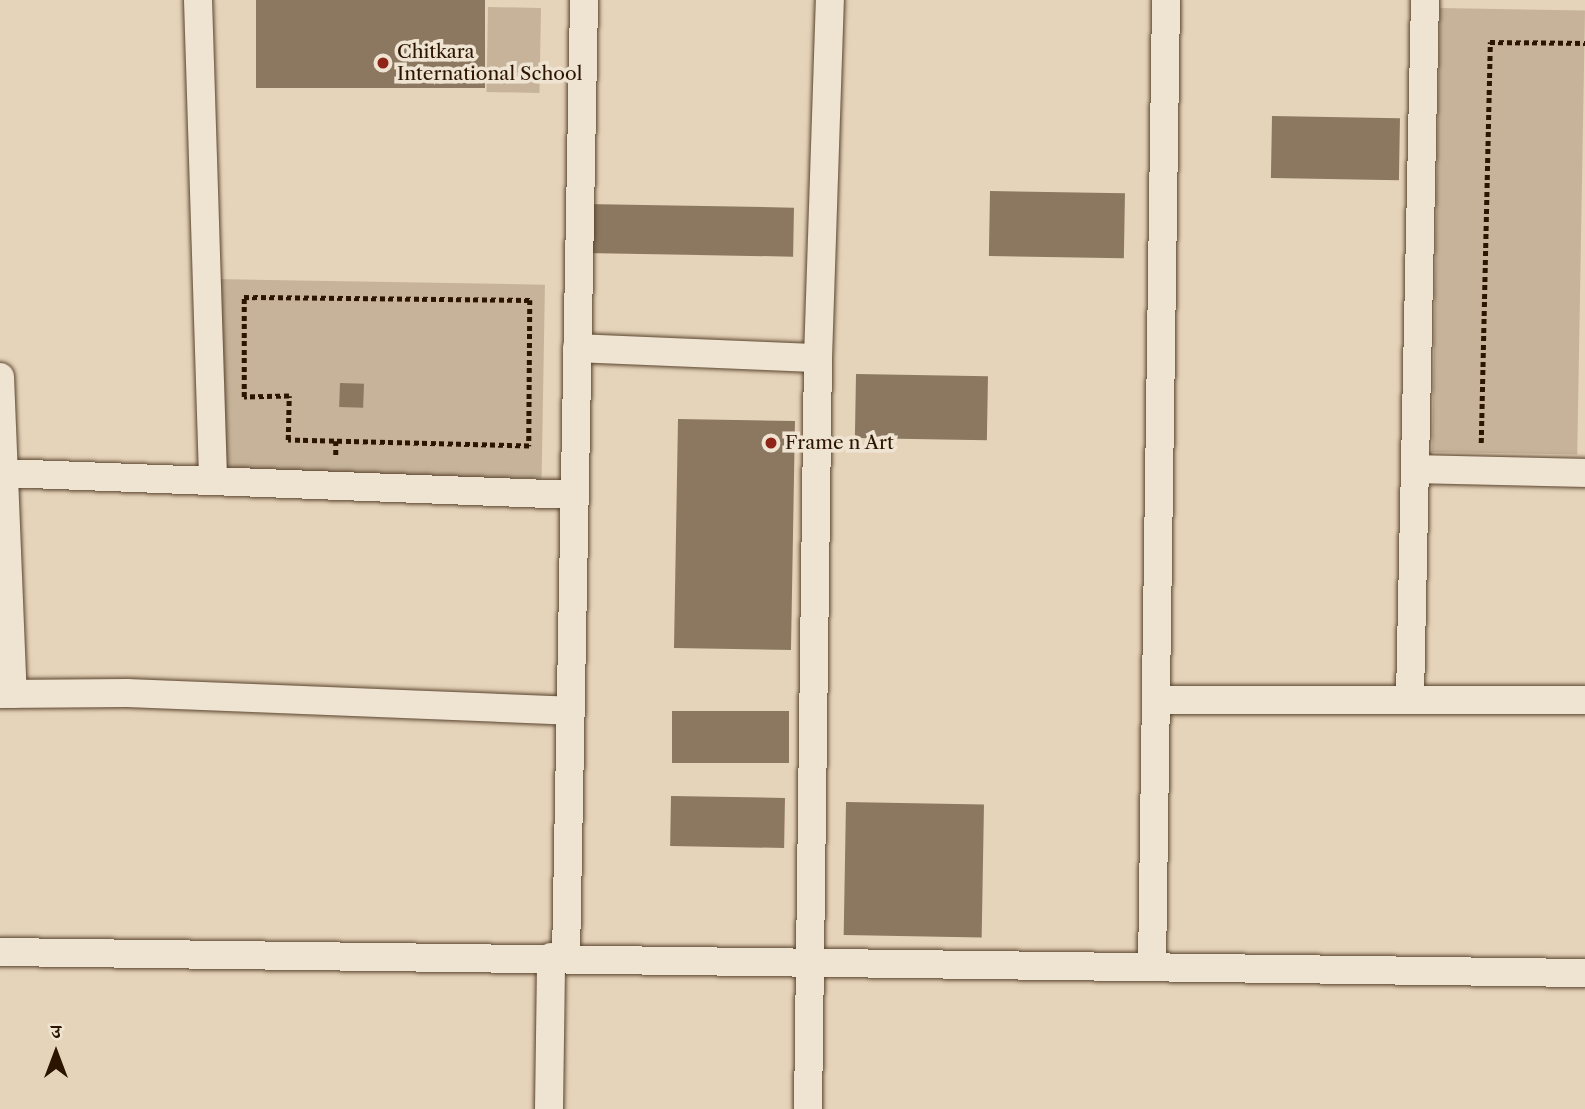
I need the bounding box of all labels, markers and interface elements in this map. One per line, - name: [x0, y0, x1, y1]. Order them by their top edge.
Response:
- place label: Chitkara International School: [397, 41, 582, 85]
- marker: Chitkara International School: [375, 55, 391, 71]
- place label: Frame n Art: [785, 432, 894, 454]
- marker: Frame n Art: [763, 435, 779, 451]
- north arrow: [21, 1018, 91, 1088]
- text: उ: [51, 1020, 61, 1043]

